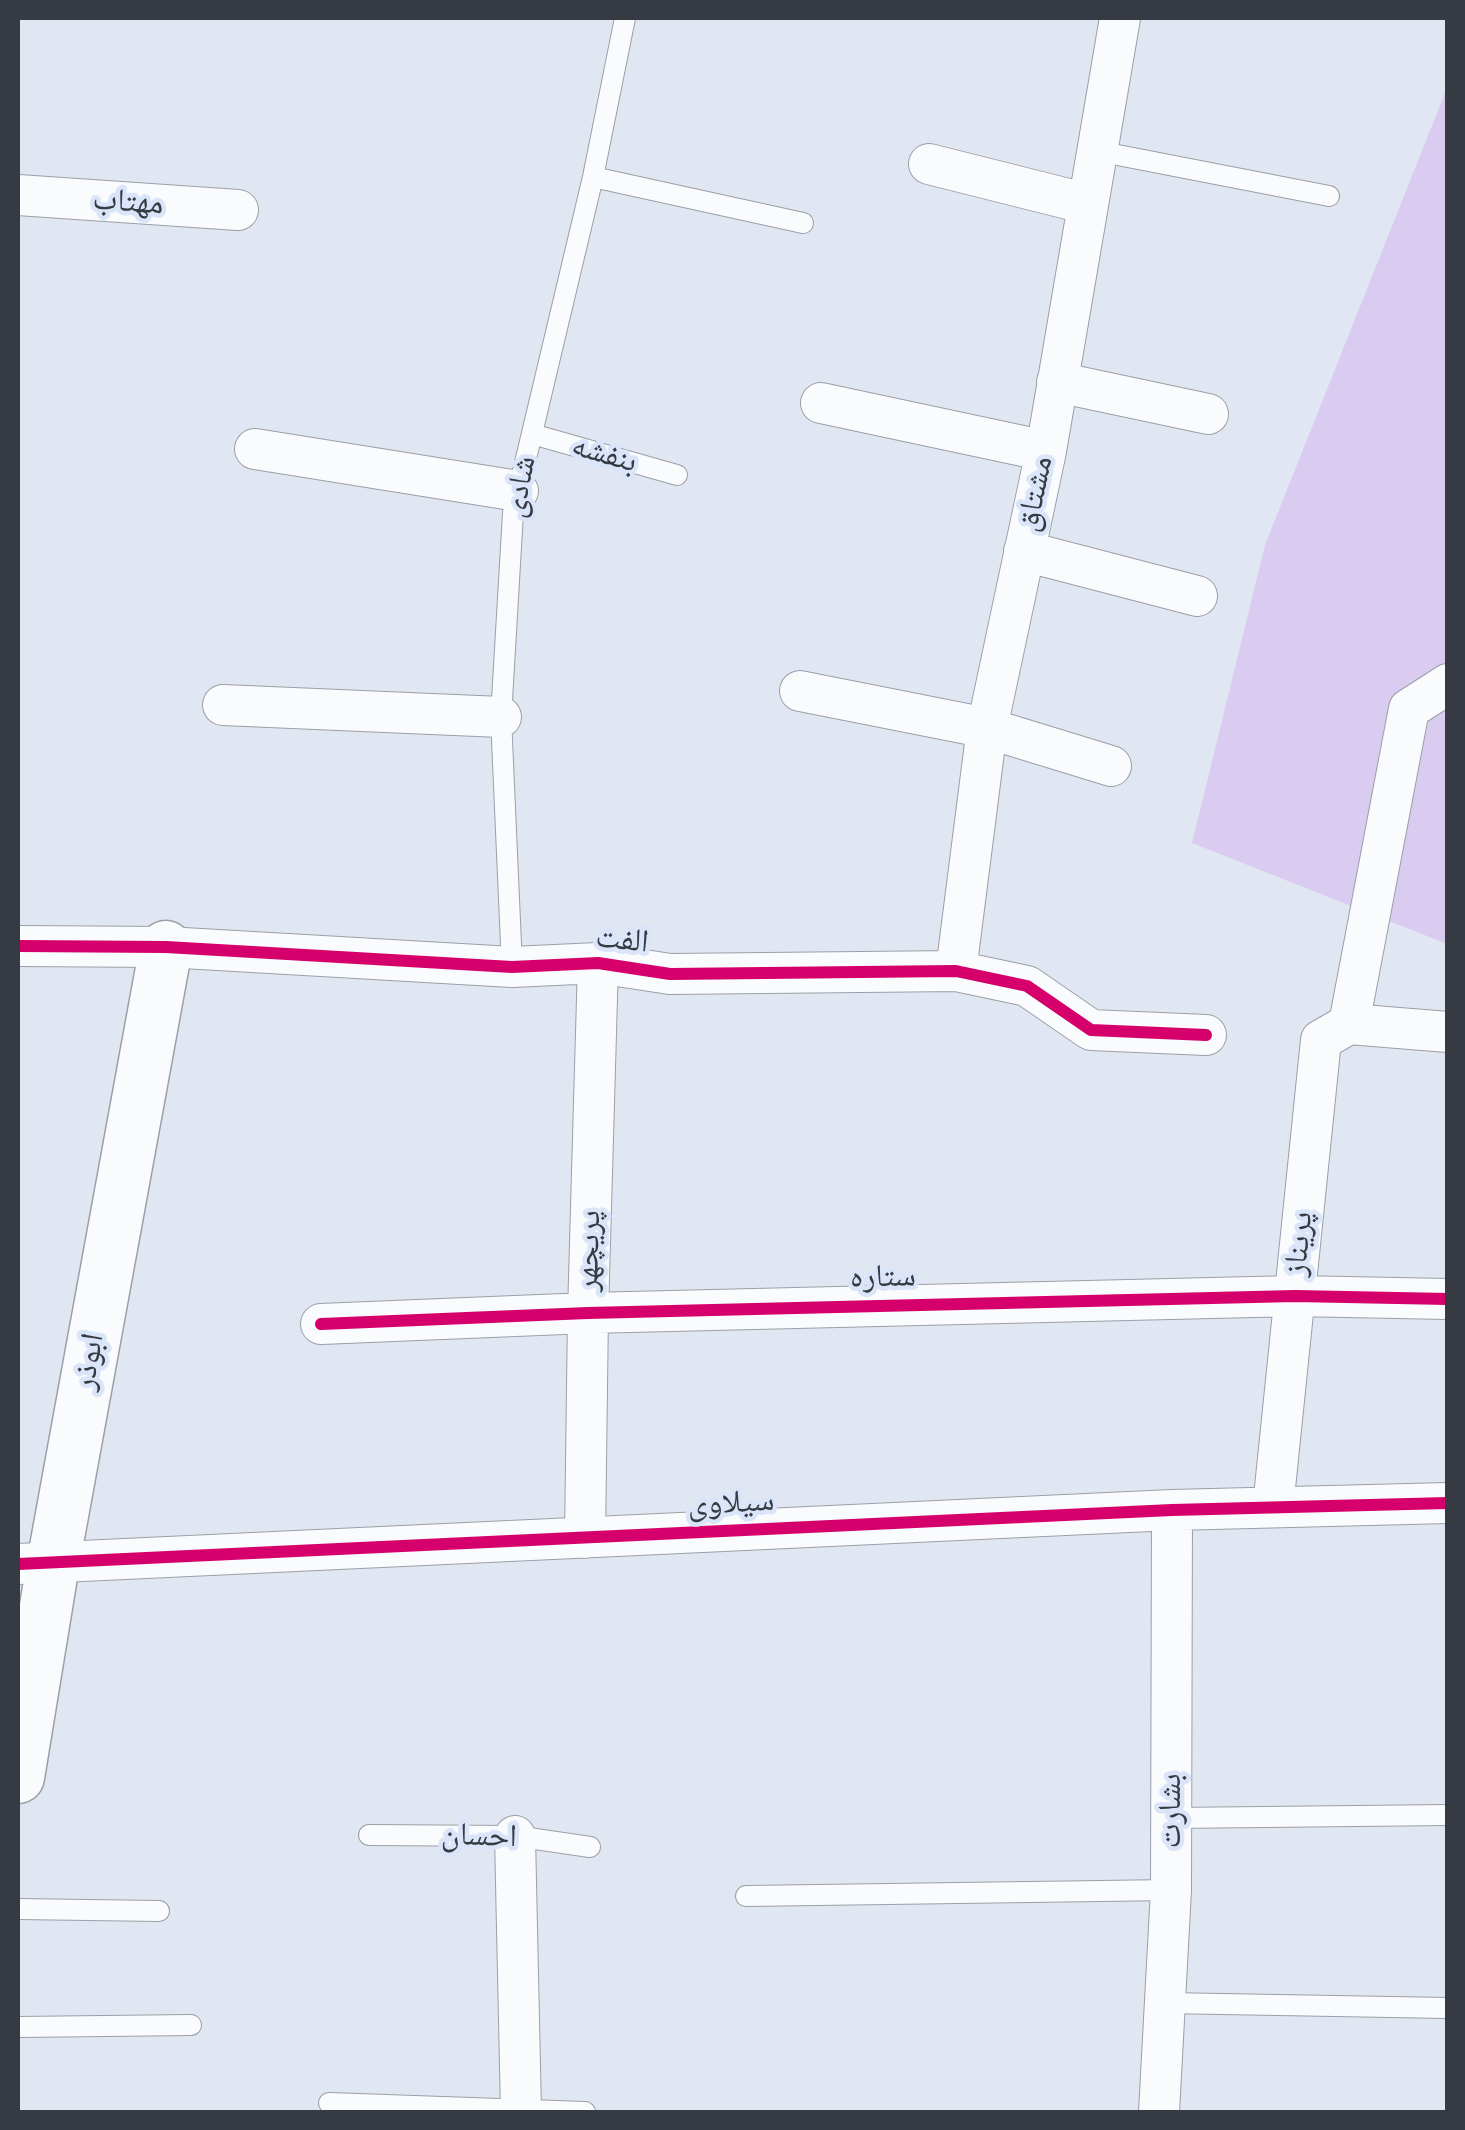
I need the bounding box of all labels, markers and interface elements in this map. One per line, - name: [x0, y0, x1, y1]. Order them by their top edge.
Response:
- street label: مهتاب: [91, 181, 165, 225]
- street label: بنفشه: [567, 427, 641, 483]
- street label: شادی: [496, 453, 546, 521]
- street label: مشتاق: [1009, 453, 1063, 535]
- street label: الفت: [594, 919, 650, 963]
- street label: پریچهر: [569, 1210, 611, 1292]
- street label: پریناز: [1278, 1210, 1322, 1278]
- street label: ستاره: [850, 1258, 916, 1298]
- street label: ابوذر: [66, 1331, 114, 1393]
- street label: سیلاوی: [687, 1483, 775, 1525]
- street label: بشارت: [1153, 1773, 1191, 1849]
- street label: احسان: [440, 1816, 518, 1858]

